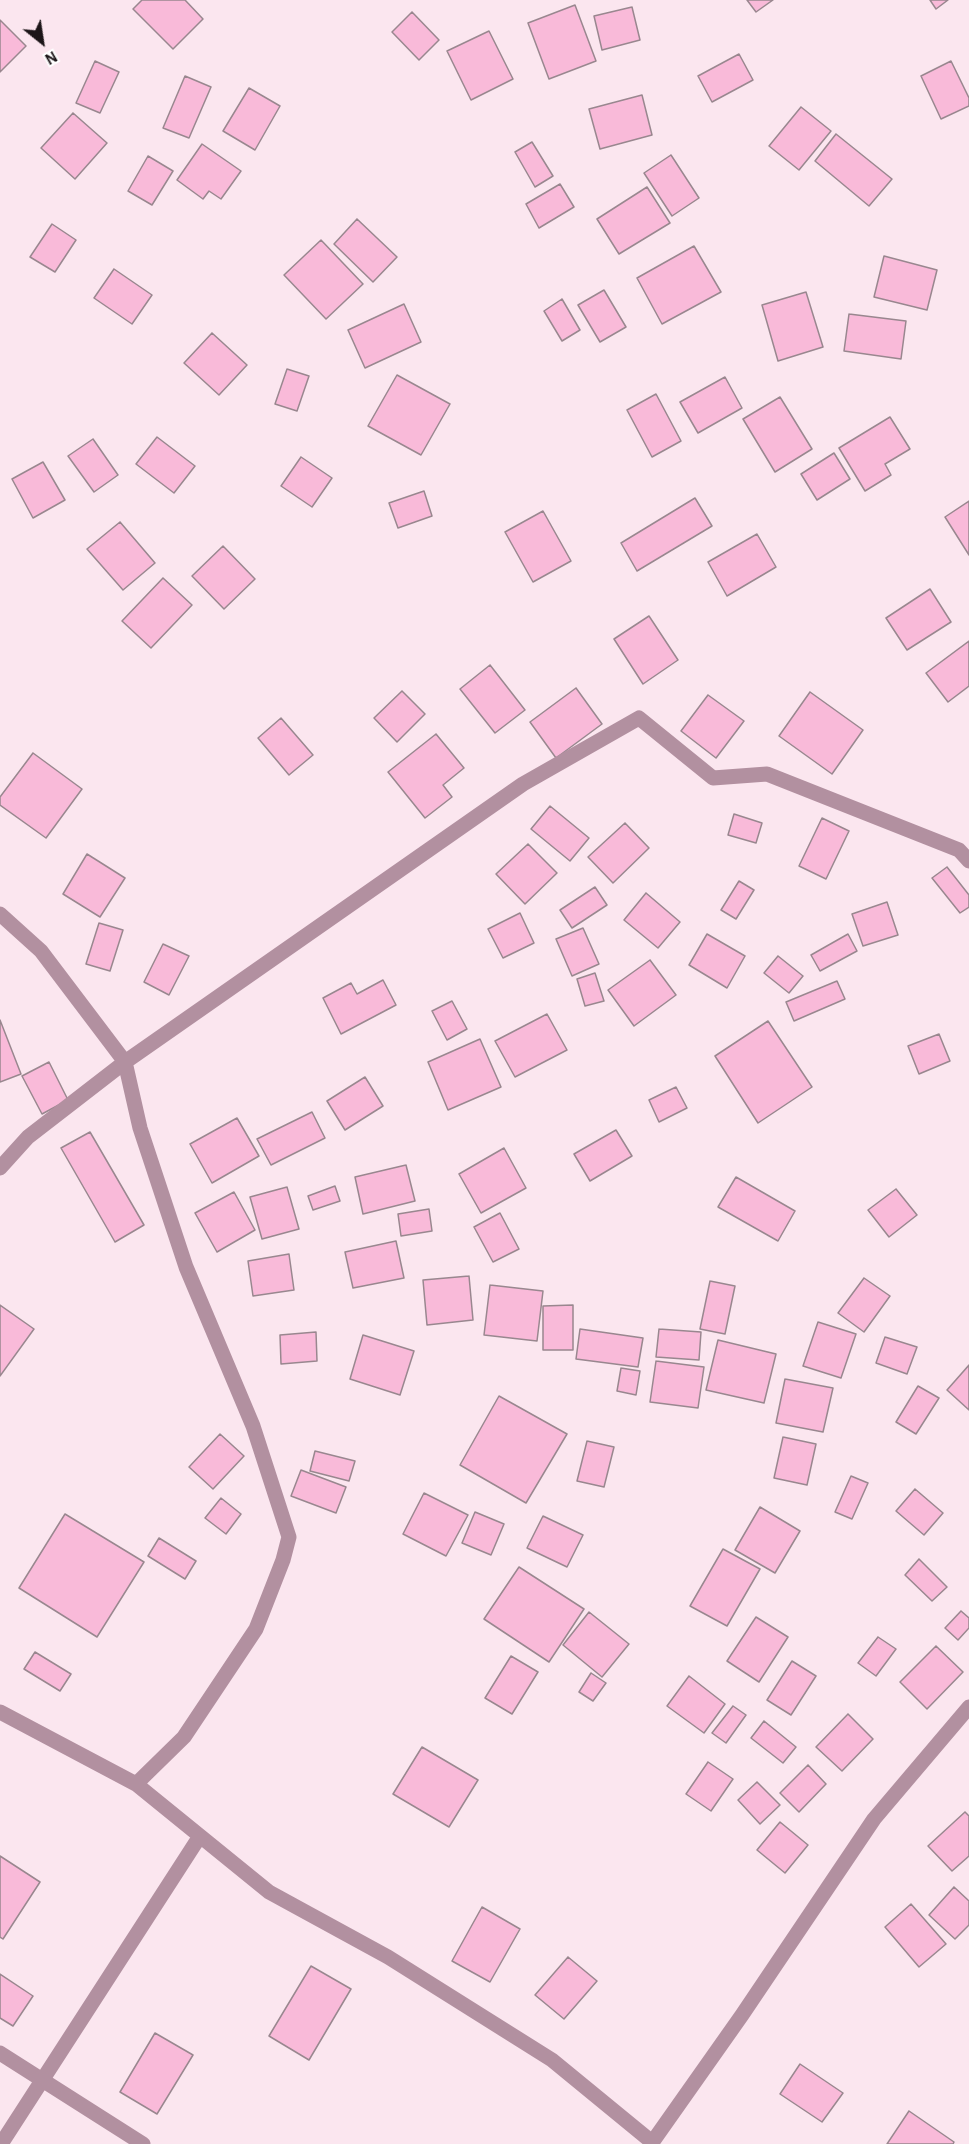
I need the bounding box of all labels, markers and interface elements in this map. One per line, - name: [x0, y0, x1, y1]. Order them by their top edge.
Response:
- north arrow: [12, 12, 72, 72]
- text: N: [42, 48, 60, 67]

